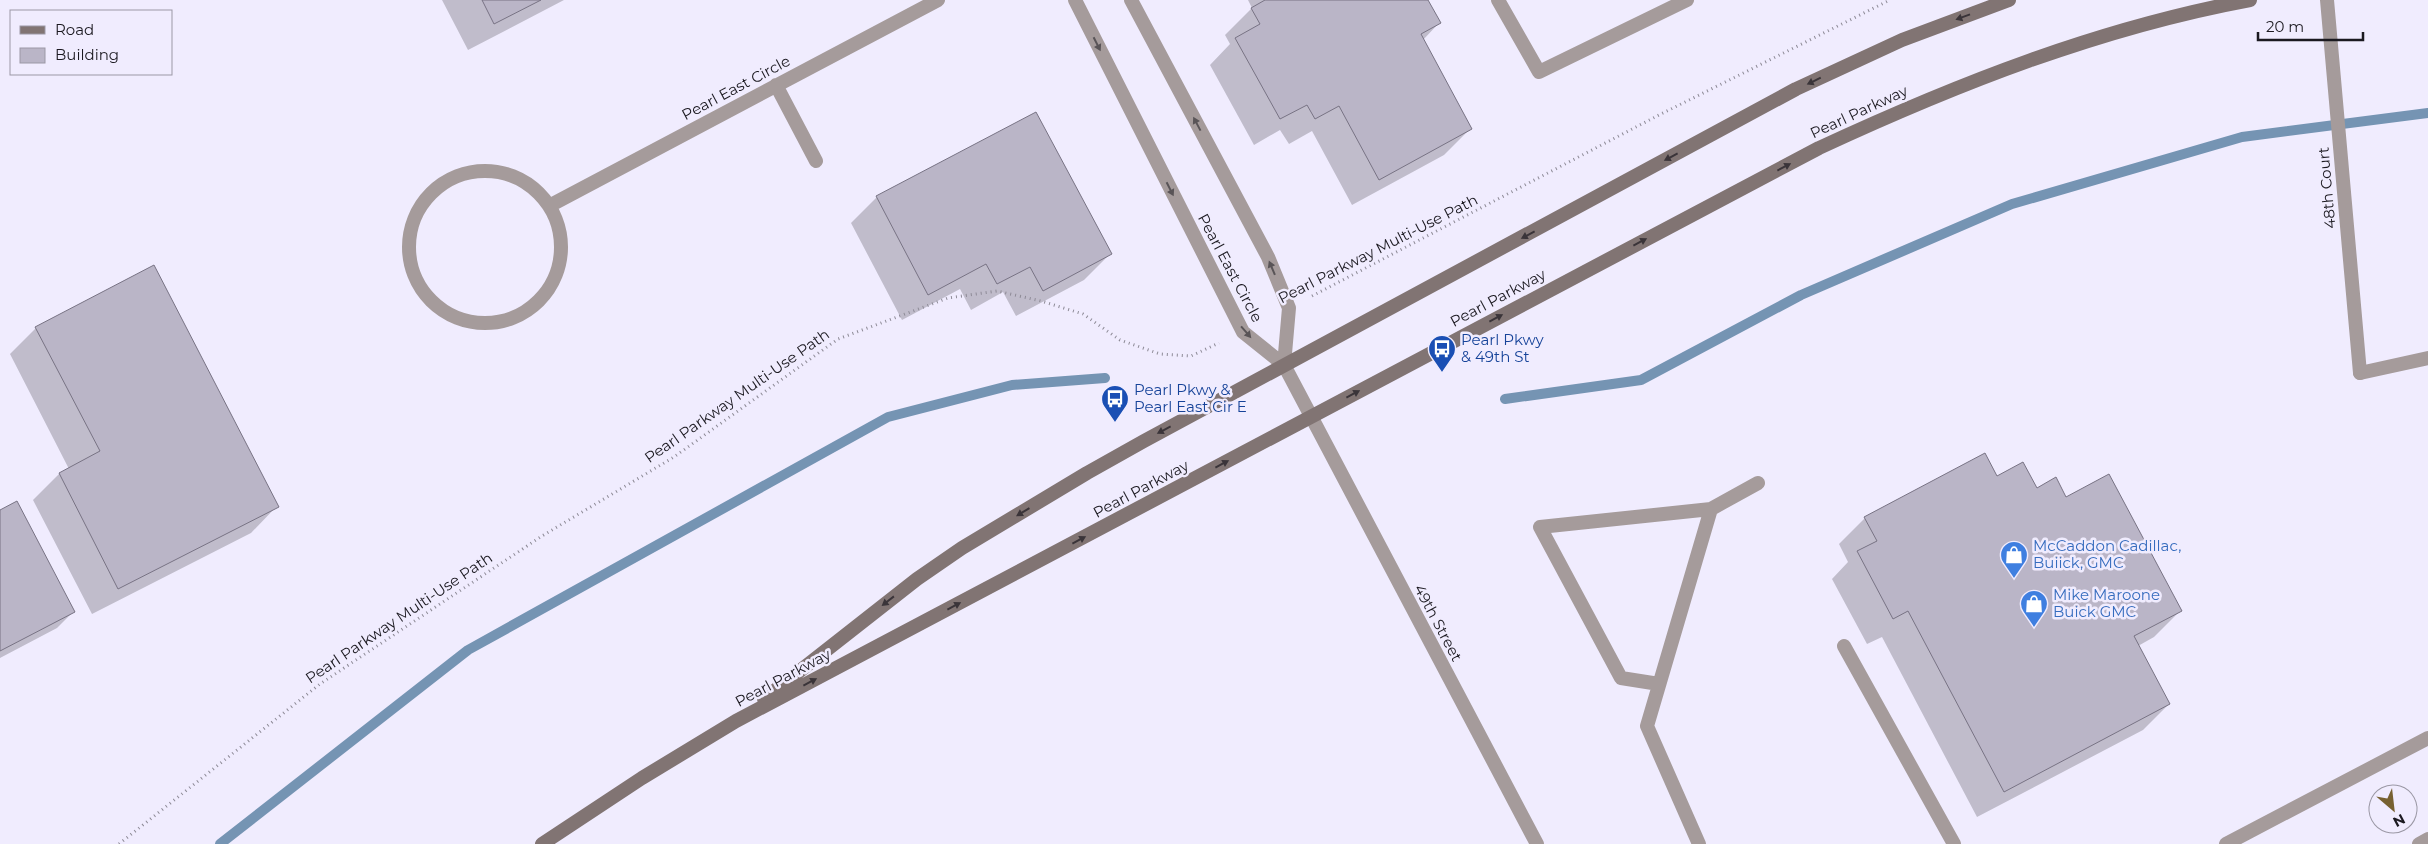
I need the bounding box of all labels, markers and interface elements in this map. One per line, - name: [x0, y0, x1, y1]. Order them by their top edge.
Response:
- legend: [10, 10, 172, 75]
- scale bar: [2258, 10, 2363, 42]
- one-way arrow: [1956, 14, 1971, 21]
- text: 20 m: [2266, 17, 2304, 36]
- text: Road: [55, 20, 94, 39]
- one-way arrow: [1093, 36, 1101, 51]
- text: Building: [55, 45, 119, 64]
- street label: Pearl East Circle: [678, 51, 793, 124]
- one-way arrow: [1807, 77, 1821, 85]
- street label: Pearl Parkway: [1807, 80, 1911, 142]
- one-way arrow: [1193, 116, 1201, 131]
- street label: 48th Court: [2313, 146, 2340, 230]
- one-way arrow: [1664, 153, 1677, 162]
- one-way arrow: [1777, 162, 1791, 171]
- one-way arrow: [1166, 181, 1174, 196]
- street label: Pearl Parkway Multi-Use Path: [1275, 190, 1481, 307]
- street label: Pearl East Circle: [1194, 210, 1267, 325]
- one-way arrow: [1521, 231, 1535, 239]
- one-way arrow: [1633, 238, 1647, 246]
- one-way arrow: [1268, 261, 1276, 275]
- street label: Pearl Parkway: [1447, 264, 1550, 331]
- one-way arrow: [1489, 314, 1503, 322]
- street label: Pearl Parkway Multi-Use Path: [641, 324, 833, 467]
- one-way arrow: [1240, 326, 1251, 339]
- place label: Pearl Pkwy & 49th St: [1461, 330, 1545, 366]
- bus stop icon: Pearl Pkwy & 49th St: [1427, 334, 1457, 373]
- place label: Pearl Pkwy & Pearl East Cir E: [1134, 380, 1247, 416]
- bus stop icon: Pearl Pkwy & Pearl East Cir E: [1100, 384, 1130, 423]
- one-way arrow: [1345, 390, 1360, 398]
- one-way arrow: [1156, 426, 1171, 434]
- street label: Pearl Parkway: [1090, 455, 1193, 522]
- one-way arrow: [1215, 460, 1230, 468]
- one-way arrow: [1017, 507, 1030, 516]
- one-way arrow: [1072, 536, 1086, 544]
- place label: McCaddon Cadillac, Buiick, GMC: [2033, 536, 2181, 572]
- shop icon: McCaddon Cadillac, Buiick, GMC: [1999, 540, 2029, 579]
- street label: Pearl Parkway Multi-Use Path: [302, 548, 496, 687]
- street label: 49th Street: [1410, 581, 1467, 665]
- place label: Mike Maroone Buick GMC: [2053, 585, 2160, 621]
- shop icon: Mike Maroone Buick GMC: [2019, 589, 2049, 628]
- one-way arrow: [882, 596, 895, 607]
- one-way arrow: [946, 602, 961, 610]
- street label: Pearl Parkway: [732, 644, 835, 711]
- one-way arrow: [803, 678, 817, 686]
- north arrow: [2368, 784, 2418, 834]
- text: N: [2390, 810, 2408, 831]

